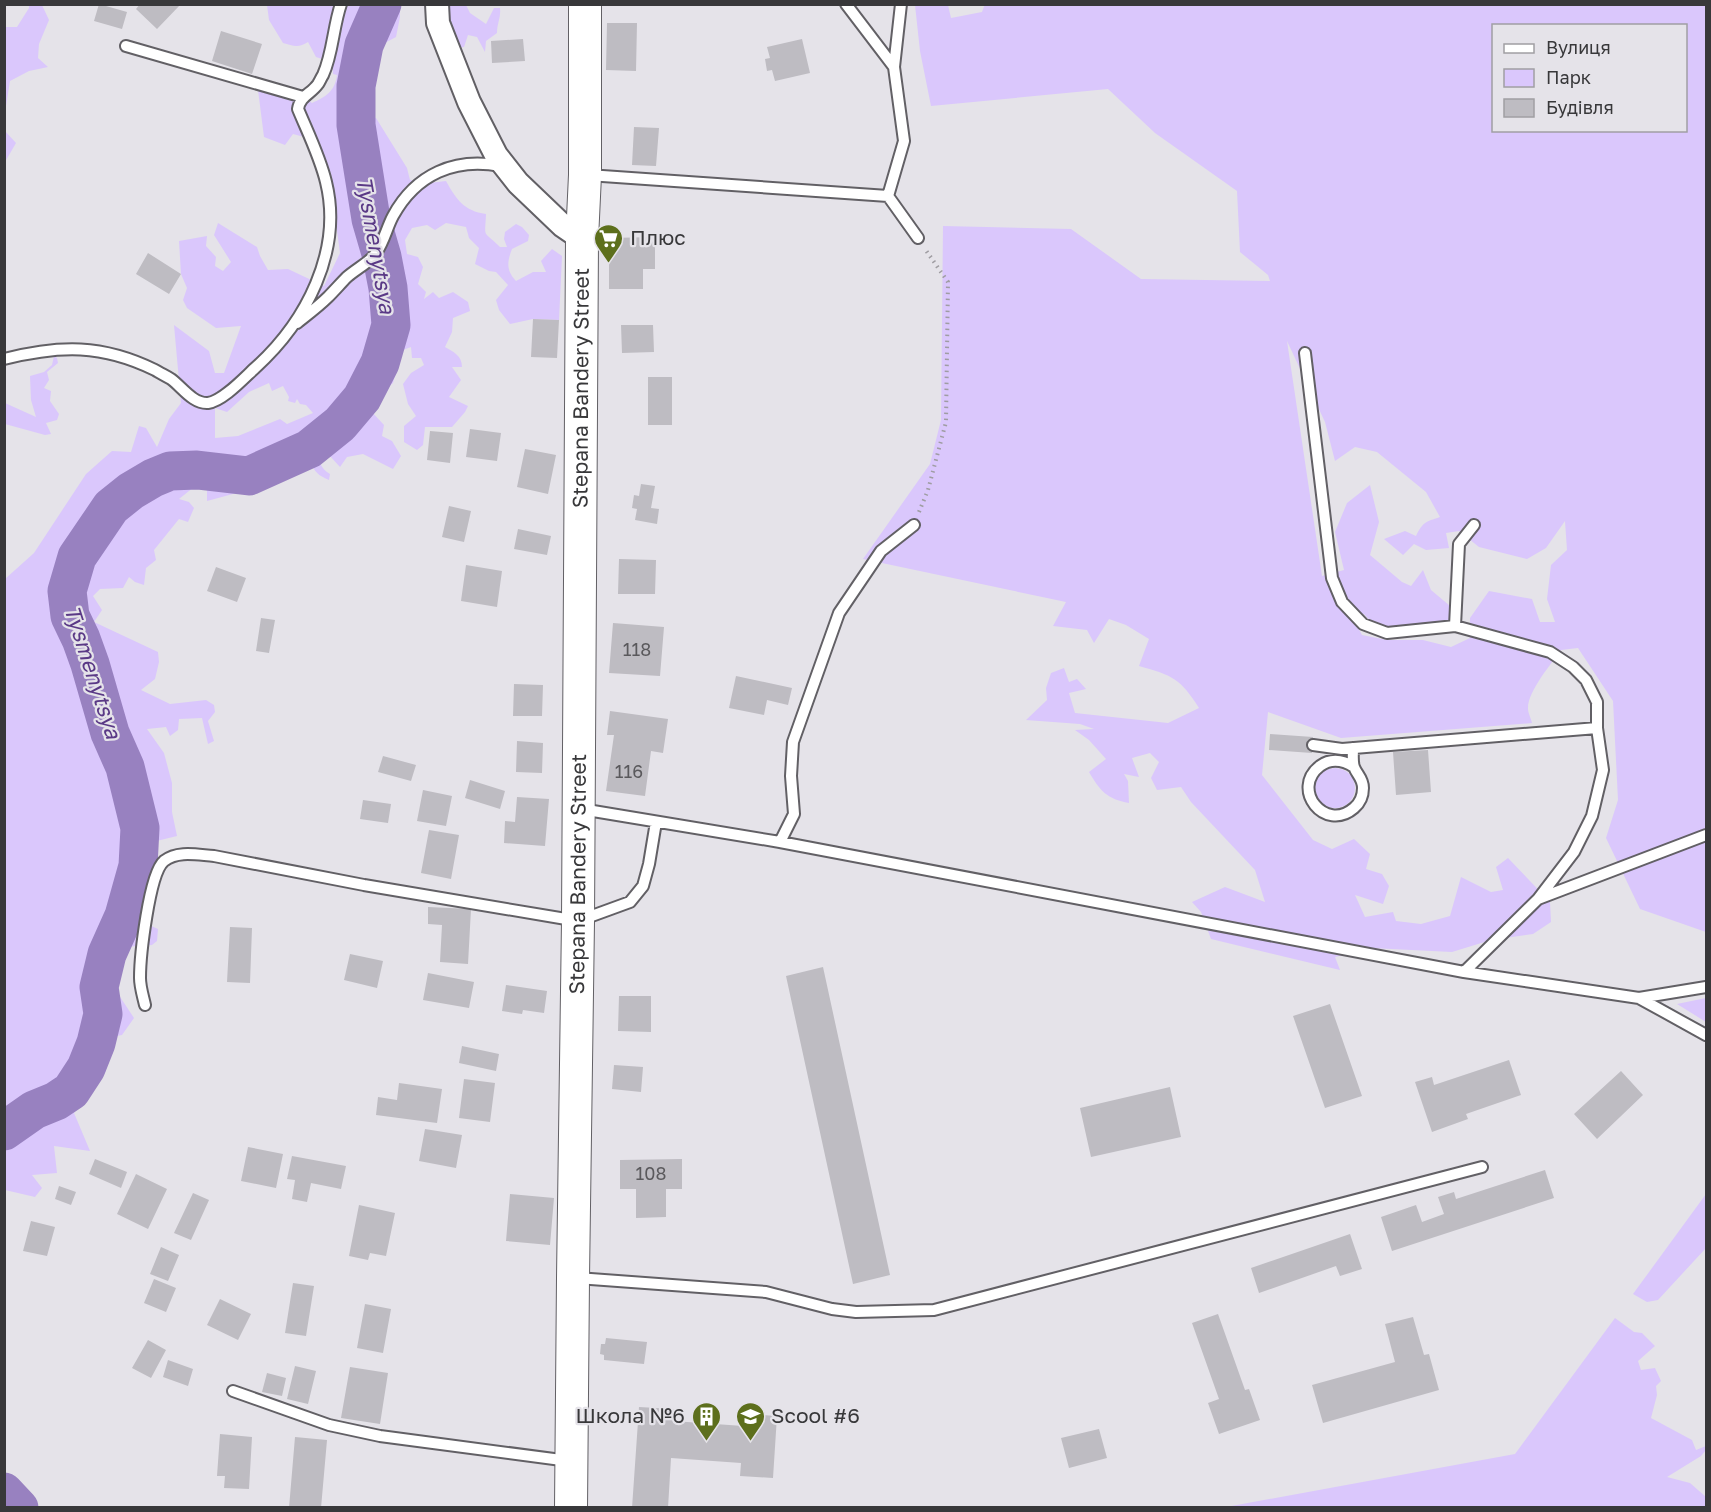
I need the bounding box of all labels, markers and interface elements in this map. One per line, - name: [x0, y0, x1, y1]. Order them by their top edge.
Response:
- legend: [1492, 24, 1687, 132]
- text: Вулиця: [1546, 36, 1611, 58]
- text: Парк: [1546, 66, 1591, 88]
- text: Будівля: [1546, 96, 1614, 118]
- water label: Tysmenytsya: [351, 174, 402, 317]
- supermarket icon: Плюс: [593, 222, 625, 264]
- place label: Плюс: [630, 224, 686, 250]
- street label: Stepana Bandery Street: [566, 268, 594, 508]
- water label: Tysmenytsya: [59, 602, 128, 743]
- house number: 118: [623, 638, 651, 660]
- street label: Stepana Bandery Street: [563, 754, 591, 994]
- house number: 116: [615, 760, 643, 782]
- house number: 108: [636, 1162, 666, 1184]
- building icon: Школа №6: [690, 1400, 722, 1442]
- school or university icon: Scool #6: [734, 1400, 766, 1442]
- place label: Школа №6: [575, 1402, 685, 1428]
- place label: Scool #6: [771, 1402, 860, 1428]

